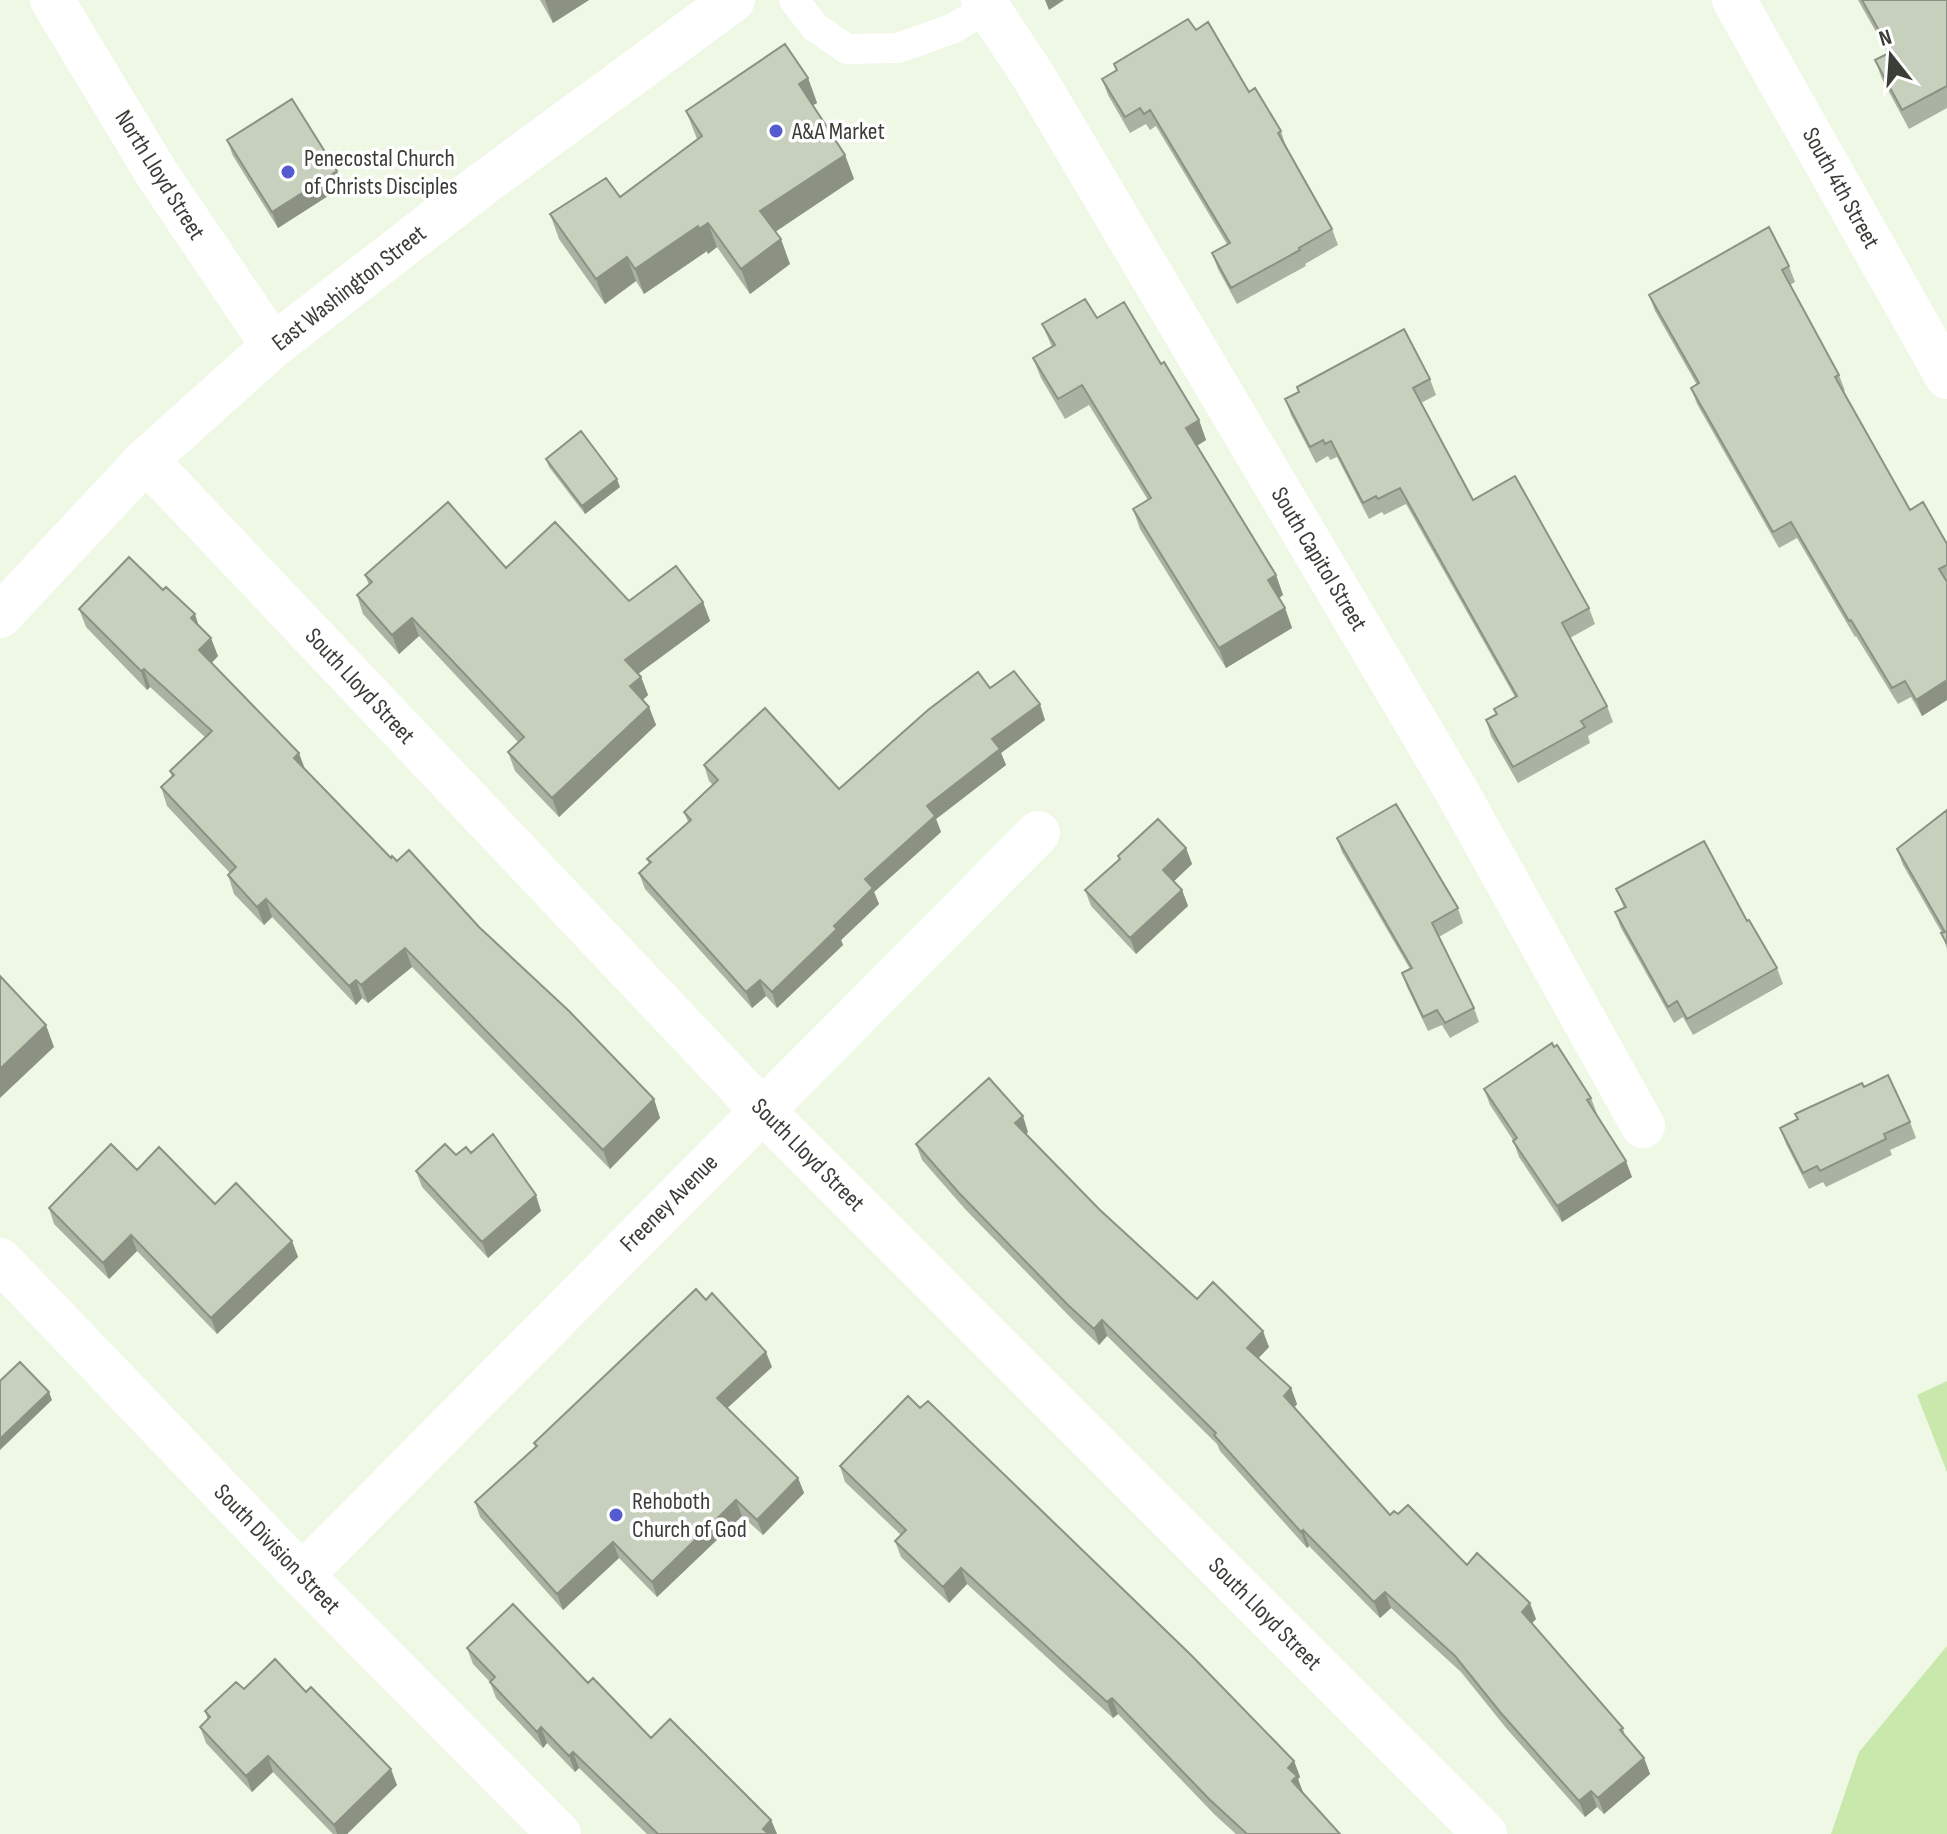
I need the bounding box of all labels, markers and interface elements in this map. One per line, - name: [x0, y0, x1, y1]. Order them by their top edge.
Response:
- north arrow: [1851, 16, 1931, 96]
- text: N: [1876, 24, 1895, 53]
- street label: North Lloyd Street: [109, 105, 211, 245]
- place label: A&A Market: [791, 117, 885, 146]
- marker: A&A Market: [767, 122, 785, 140]
- street label: South 4th Street: [1796, 122, 1886, 254]
- place label: Penecostal Church of Christs Disciples: [304, 144, 458, 201]
- marker: Penecostal Church of Christs Disciples: [279, 163, 297, 181]
- street label: East Washington Street: [266, 219, 432, 357]
- street label: South Capitol Street: [1265, 482, 1373, 636]
- street label: South Lloyd Street: [299, 622, 421, 750]
- street label: South Lloyd Street: [745, 1092, 871, 1218]
- street label: Freeney Avenue: [614, 1148, 724, 1258]
- street label: South Division Street: [208, 1478, 346, 1620]
- place label: Rehoboth Church of God: [632, 1487, 747, 1544]
- marker: Rehoboth Church of God: [607, 1506, 625, 1524]
- street label: South Lloyd Street: [1202, 1551, 1328, 1677]

